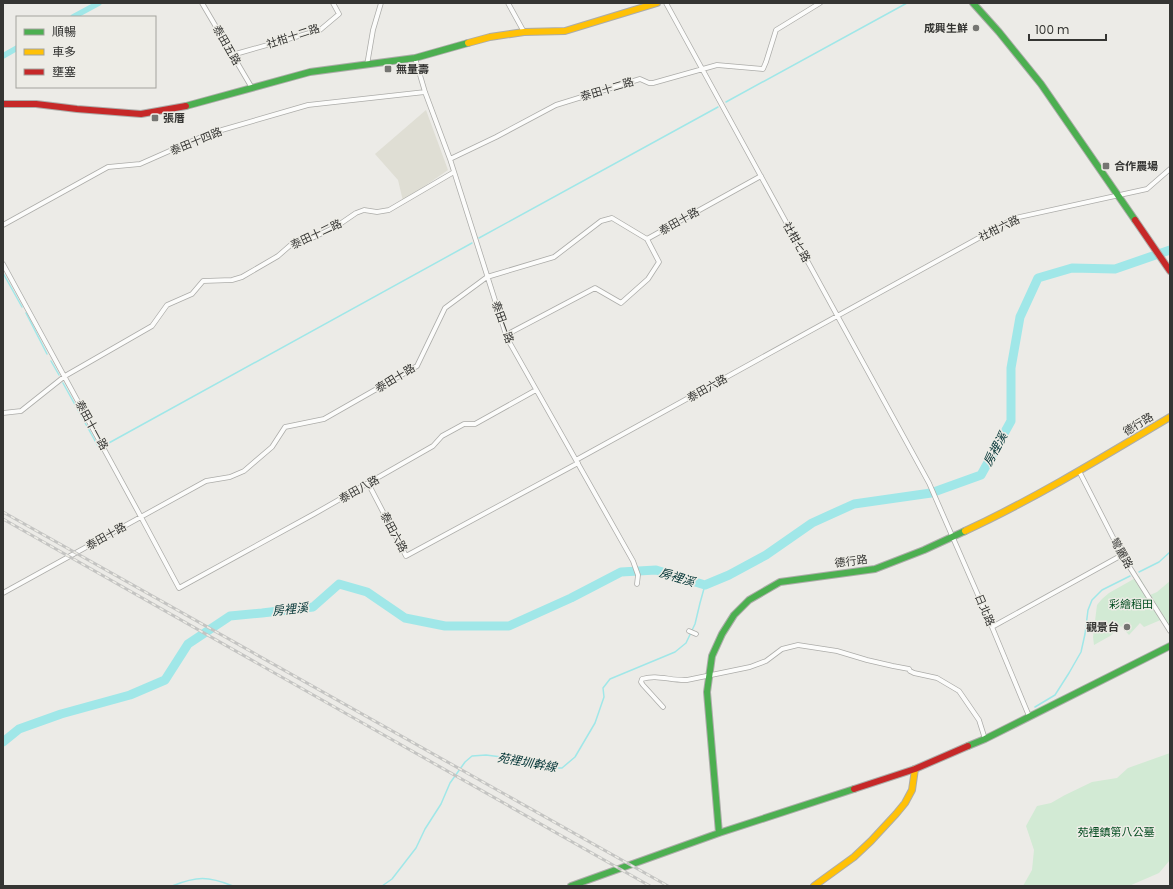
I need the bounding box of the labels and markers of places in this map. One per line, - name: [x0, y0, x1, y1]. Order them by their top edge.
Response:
- place label: 成興生鮮: [924, 20, 968, 36]
- marker: 成興生鮮: [971, 23, 981, 33]
- place label: 無量壽: [396, 61, 429, 77]
- marker: 無量壽: [383, 64, 393, 74]
- place label: 張厝: [163, 110, 185, 126]
- marker: 張厝: [150, 113, 160, 123]
- place label: 合作農場: [1114, 158, 1158, 174]
- marker: 合作農場: [1101, 161, 1111, 171]
- place label: 觀景台: [1086, 619, 1119, 635]
- marker: 觀景台: [1122, 622, 1132, 632]

